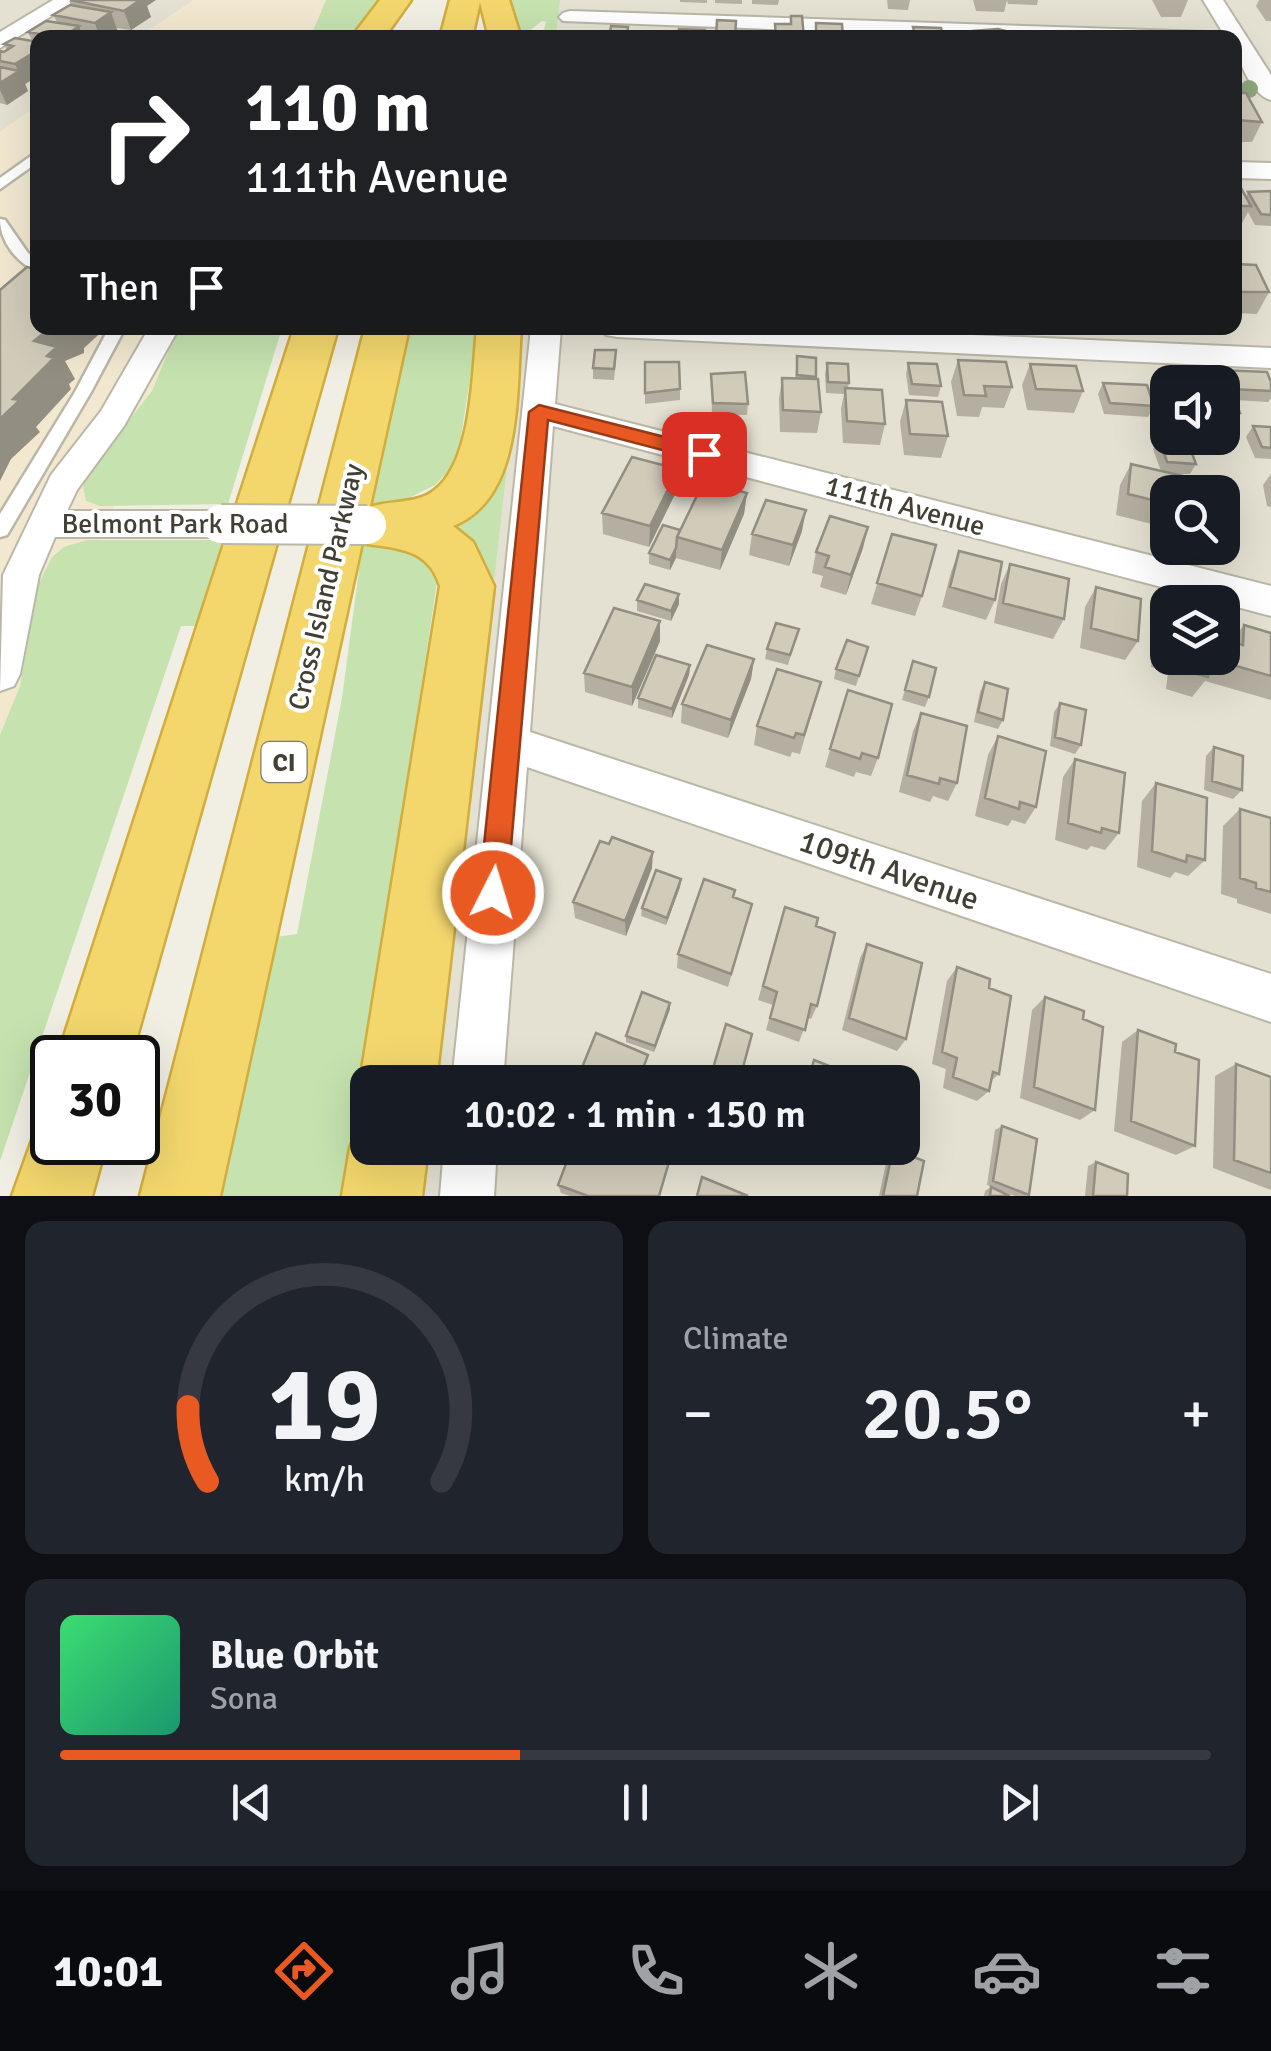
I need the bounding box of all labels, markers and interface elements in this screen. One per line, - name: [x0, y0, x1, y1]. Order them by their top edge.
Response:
- text: 110 m: [245, 64, 430, 150]
- icon: right: [80, 70, 210, 200]
- text: 111th Avenue: [245, 150, 509, 205]
- icon: arrive: [179, 260, 234, 315]
- text: Then: [80, 264, 159, 311]
- map controls: [1150, 365, 1240, 675]
- button: sound: [1150, 365, 1240, 455]
- pin: [662, 412, 747, 497]
- icon: arrive: [677, 427, 732, 482]
- street label: Cross Island Parkway: [281, 460, 371, 714]
- street label: 111th Avenue: [821, 468, 989, 544]
- button: search: [1150, 475, 1240, 565]
- street label: Belmont Park Road: [61, 507, 289, 541]
- button: layers: [1150, 585, 1240, 675]
- road number: CI: [262, 742, 306, 782]
- street label: 109th Avenue: [794, 821, 984, 919]
- position arrow: [441, 841, 545, 945]
- speed limit sign: 30: [30, 1035, 160, 1165]
- text: 10:02 · 1 min · 150 m: [464, 1091, 806, 1138]
- text: Climate: [683, 1319, 789, 1358]
- text: 19: [268, 1341, 380, 1469]
- text: 20.5°: [861, 1367, 1033, 1460]
- text: −: [683, 1380, 713, 1448]
- text: +: [1181, 1380, 1211, 1448]
- text: km/h: [284, 1457, 364, 1501]
- text: Blue Orbit: [210, 1632, 379, 1679]
- text: Sona: [210, 1679, 278, 1718]
- icon: previous: [224, 1775, 279, 1830]
- icon: pause: [608, 1775, 663, 1830]
- icon: next: [992, 1775, 1047, 1830]
- icon: directions: [269, 1936, 339, 2006]
- icon: music: [445, 1936, 515, 2006]
- icon: phone: [621, 1936, 691, 2006]
- icon: climate: [796, 1936, 866, 2006]
- icon: car: [972, 1936, 1042, 2006]
- icon: filters: [1148, 1936, 1218, 2006]
- text: 10:01: [53, 1944, 163, 1999]

